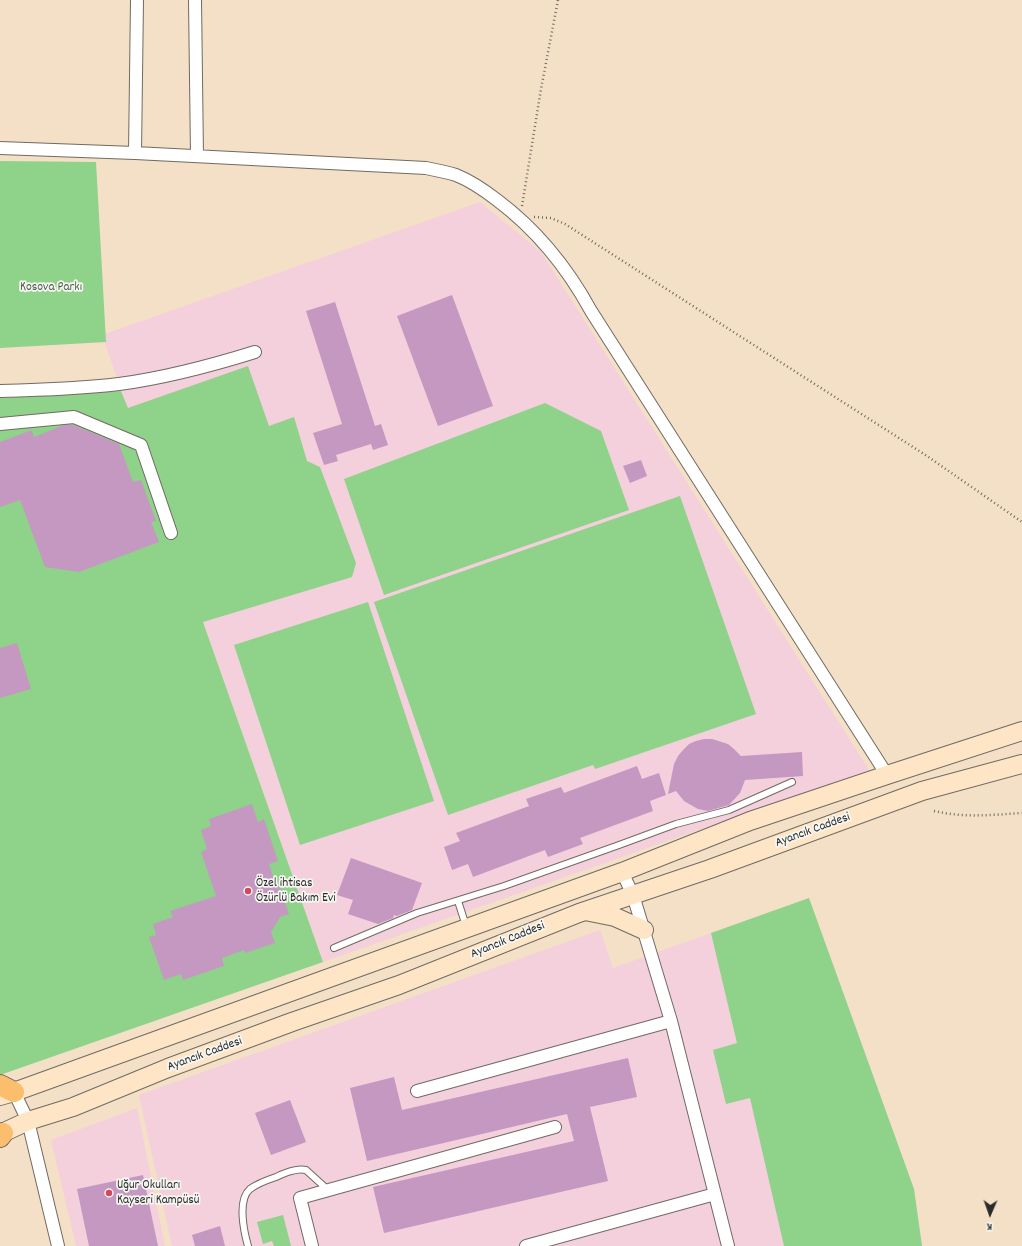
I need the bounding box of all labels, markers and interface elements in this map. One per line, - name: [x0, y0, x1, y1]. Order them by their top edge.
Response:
- park label: Kosova Parkı: [20, 280, 82, 296]
- street label: Ayancık Caddesi: [773, 810, 853, 852]
- place label: Özel ihtisas Özürlü Bakım Evi: [256, 876, 336, 907]
- marker: Özel ihtisas Özürlü Bakım Evi: [243, 886, 253, 896]
- street label: Ayancık Caddesi: [469, 919, 547, 963]
- street label: Ayancık Caddesi: [165, 1034, 245, 1076]
- place label: Uğur Okulları Kayseri Kampüsü: [117, 1178, 199, 1209]
- marker: Uğur Okulları Kayseri Kampüsü: [104, 1188, 114, 1198]
- north arrow: [970, 1194, 1010, 1234]
- text: K: [987, 1218, 992, 1234]

